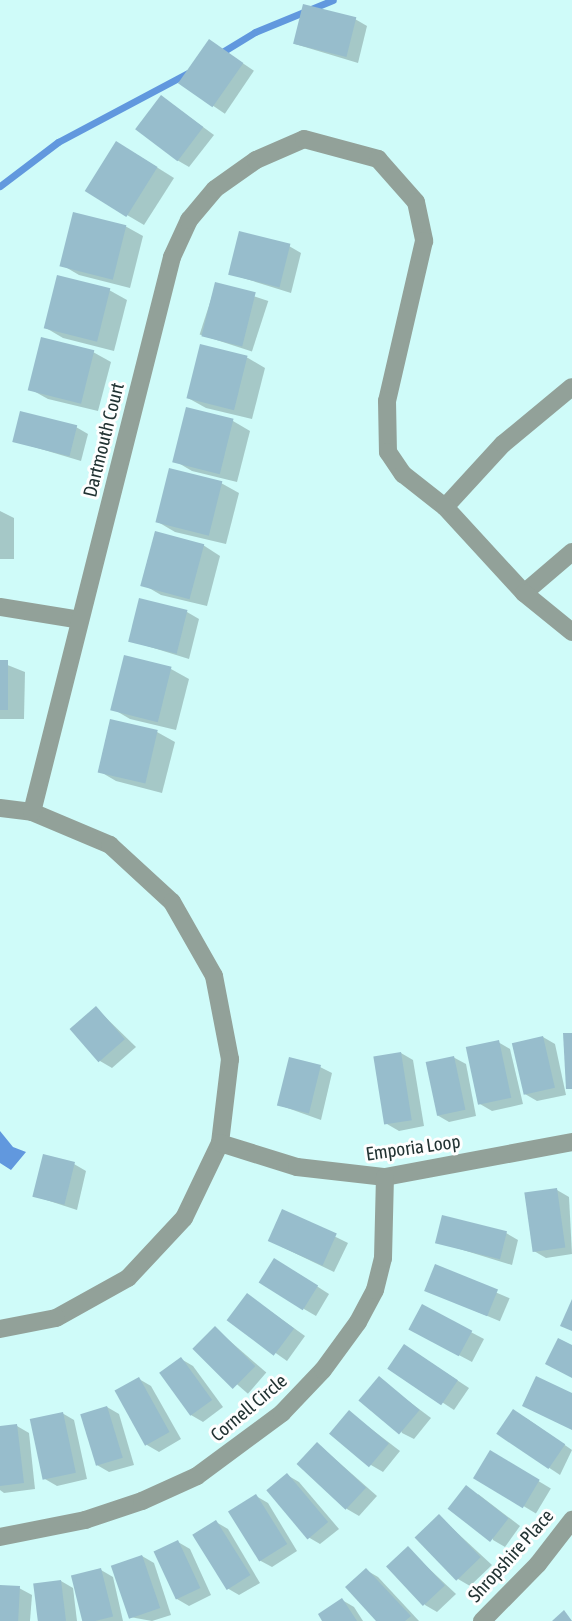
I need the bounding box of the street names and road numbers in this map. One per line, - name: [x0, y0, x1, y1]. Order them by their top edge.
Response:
- street label: Dartmouth Court: [79, 380, 129, 500]
- street label: Emporia Loop: [364, 1130, 462, 1166]
- street label: Cornell Circle: [206, 1369, 292, 1447]
- street label: Shropshire Place: [463, 1505, 559, 1607]

